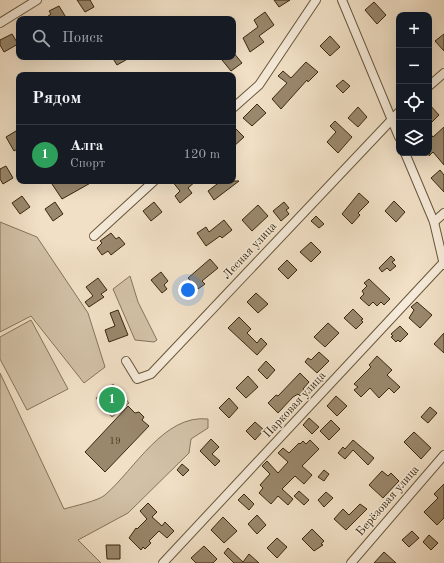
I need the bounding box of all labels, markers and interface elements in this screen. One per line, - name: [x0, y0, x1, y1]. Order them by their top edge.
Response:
- map controls: [396, 12, 432, 156]
- button: +: [396, 12, 432, 48]
- search box: [16, 16, 236, 60]
- icon: search: [30, 27, 52, 49]
- text: Поиск: [62, 31, 103, 46]
- button: −: [396, 48, 432, 84]
- button: locate: [396, 84, 432, 120]
- text: Рядом: [32, 90, 81, 107]
- button: layers: [396, 120, 432, 156]
- text: Алга: [70, 139, 103, 154]
- text: 1: [41, 148, 49, 161]
- text: 120 m: [183, 148, 220, 161]
- text: Спорт: [70, 157, 105, 170]
- street label: Лесная улица: [221, 220, 279, 282]
- your location: [178, 280, 198, 300]
- street label: Парковая улица: [261, 370, 329, 440]
- pin: 1: [99, 385, 125, 415]
- house number: 19: [109, 436, 121, 446]
- street label: Берёзовая улица: [354, 463, 422, 538]

